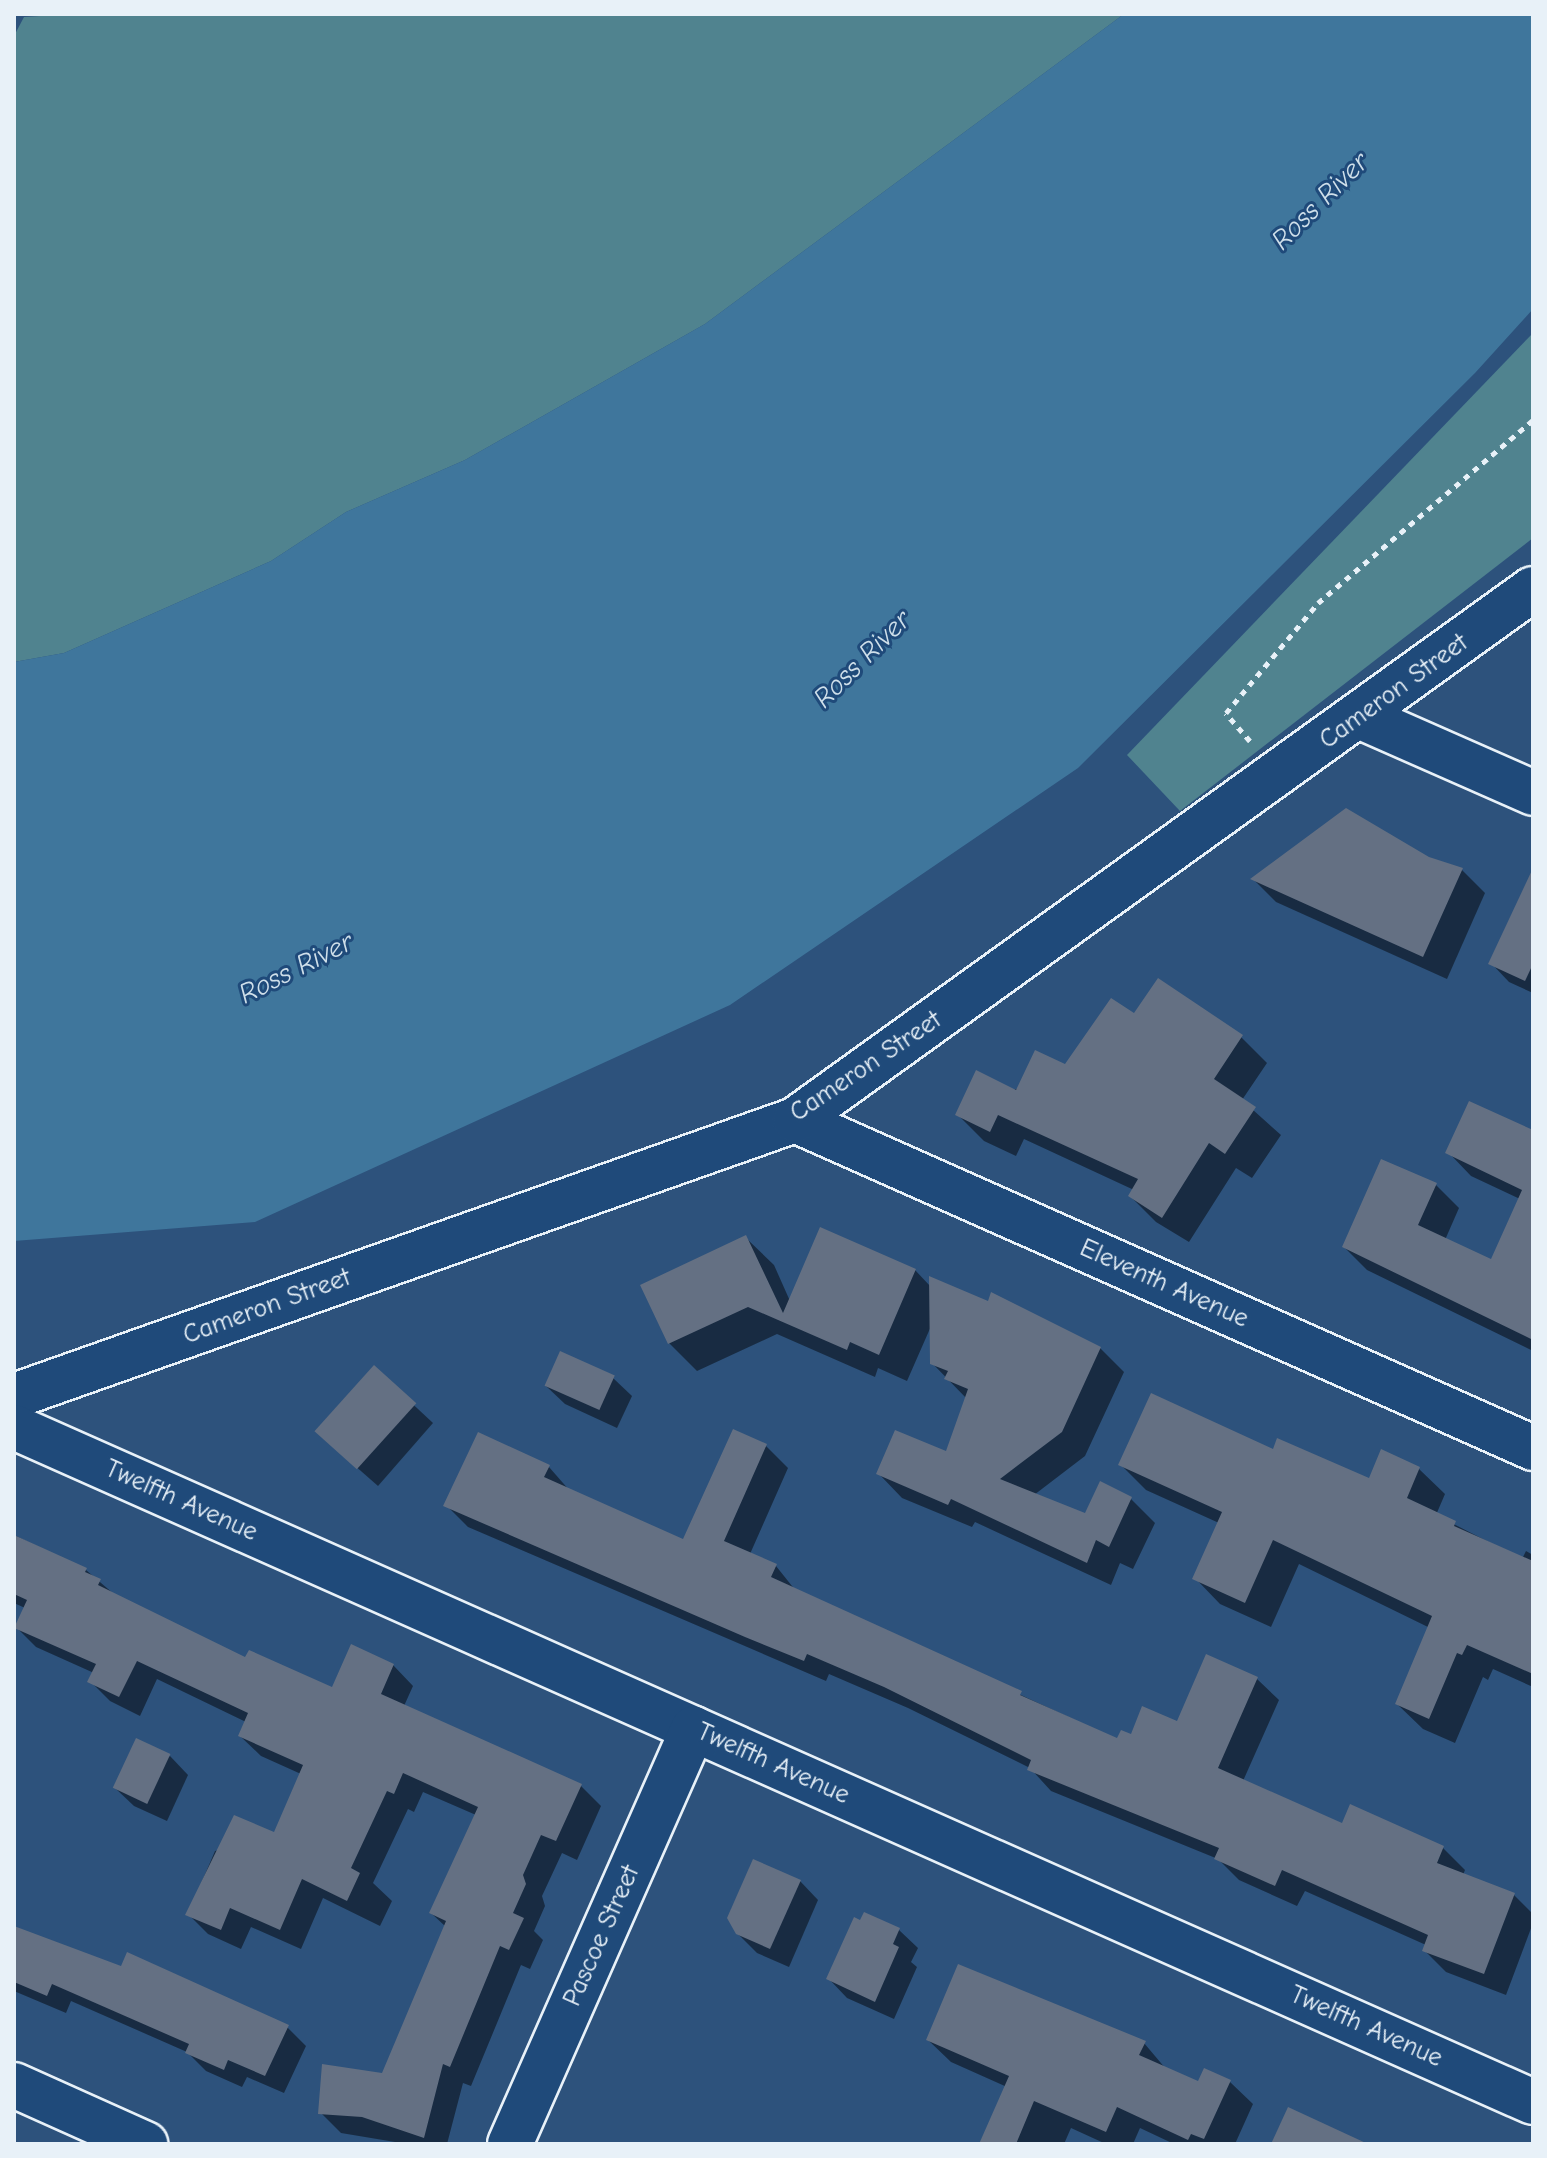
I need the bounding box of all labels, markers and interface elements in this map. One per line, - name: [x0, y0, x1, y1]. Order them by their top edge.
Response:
- water label: Ross River: [1264, 145, 1376, 257]
- water label: Ross River: [806, 603, 918, 715]
- street label: Cameron Street: [1314, 628, 1474, 756]
- water label: Ross River: [233, 925, 359, 1011]
- street label: Cameron Street: [784, 1005, 948, 1129]
- street label: Eleventh Avenue: [1075, 1233, 1253, 1335]
- street label: Cameron Street: [179, 1262, 355, 1352]
- street label: Twelfth Avenue: [100, 1453, 262, 1549]
- street label: Twelfth Avenue: [692, 1716, 854, 1812]
- street label: Pascoe Street: [557, 1861, 647, 2011]
- street label: Twelfth Avenue: [1285, 1979, 1447, 2075]

